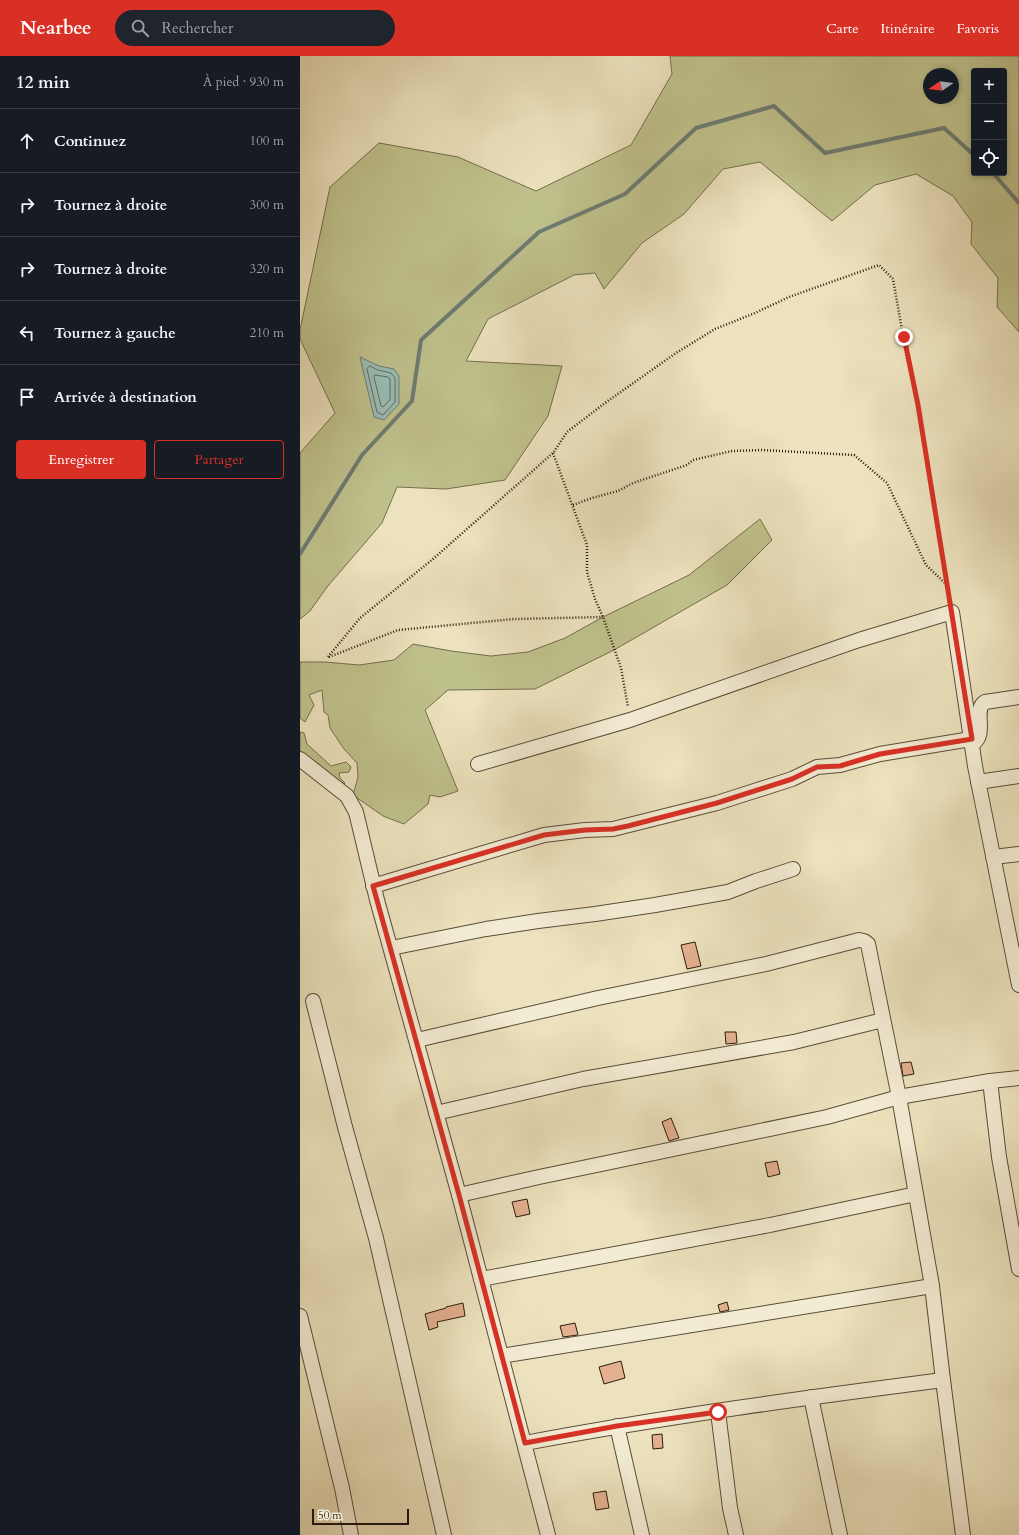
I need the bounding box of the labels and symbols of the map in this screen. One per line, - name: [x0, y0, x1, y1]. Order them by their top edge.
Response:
- north arrow: [923, 68, 959, 104]
- route end: [895, 328, 913, 346]
- route start: [709, 1403, 727, 1421]
- scale bar: [312, 1507, 409, 1526]

